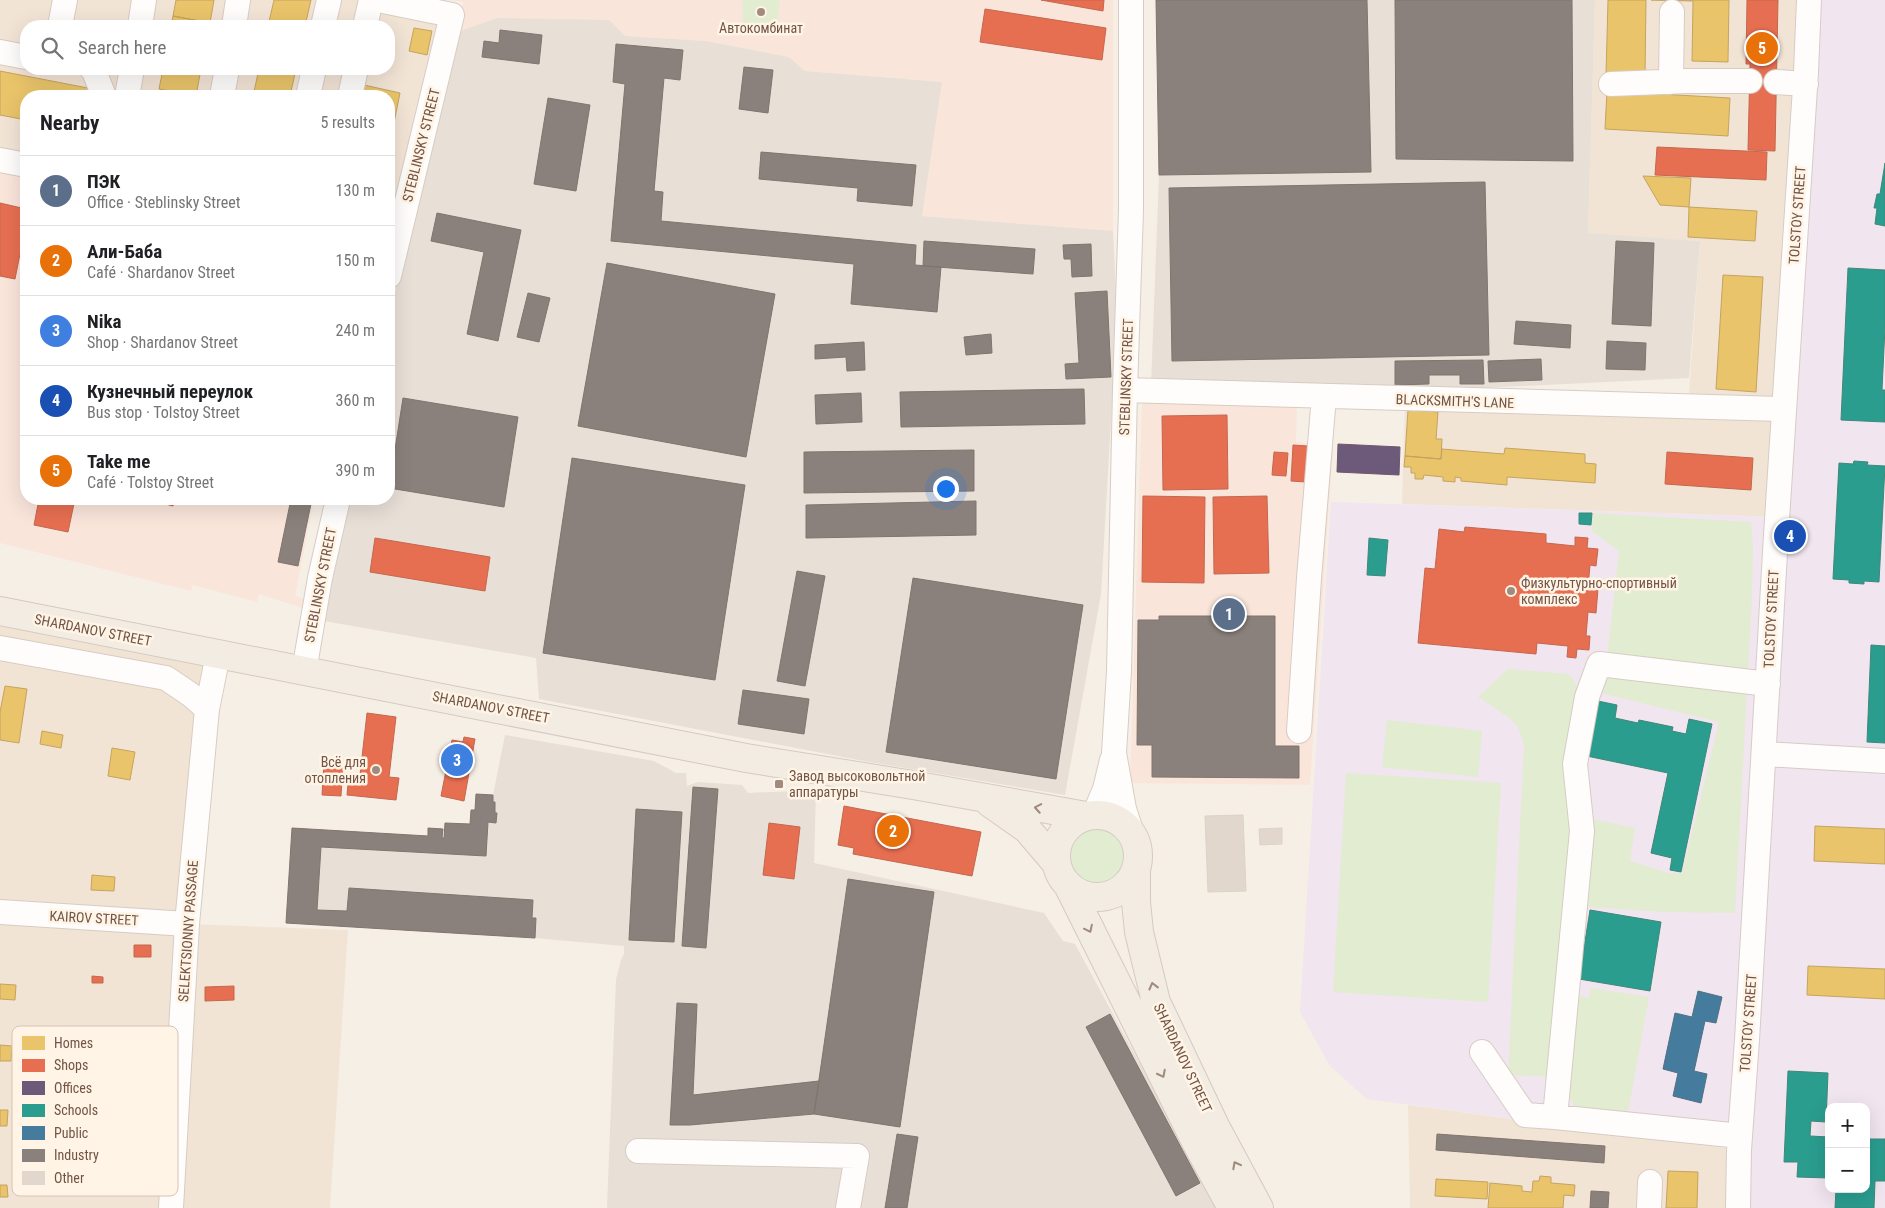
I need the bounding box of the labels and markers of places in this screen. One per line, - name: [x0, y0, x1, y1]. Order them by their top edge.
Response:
- marker: Автокомбинат: [755, 6, 767, 18]
- place label: Автокомбинат: [719, 20, 803, 36]
- pin: 5: [1746, 29, 1778, 67]
- pin: 4: [1774, 517, 1806, 555]
- place label: Физкультурно-спортивный комплекс: [1521, 575, 1677, 607]
- marker: Физкультурно-спортивный комплекс: [1505, 585, 1517, 597]
- pin: 1: [1213, 595, 1245, 633]
- pin: 3: [441, 741, 473, 779]
- place label: Всё для отопления: [305, 754, 366, 786]
- marker: Всё для отопления: [370, 764, 382, 776]
- place label: Завод высоковольтной аппаратуры: [789, 768, 926, 800]
- marker: Завод высоковольтной аппаратуры: [773, 778, 785, 790]
- pin: 2: [877, 812, 909, 850]

